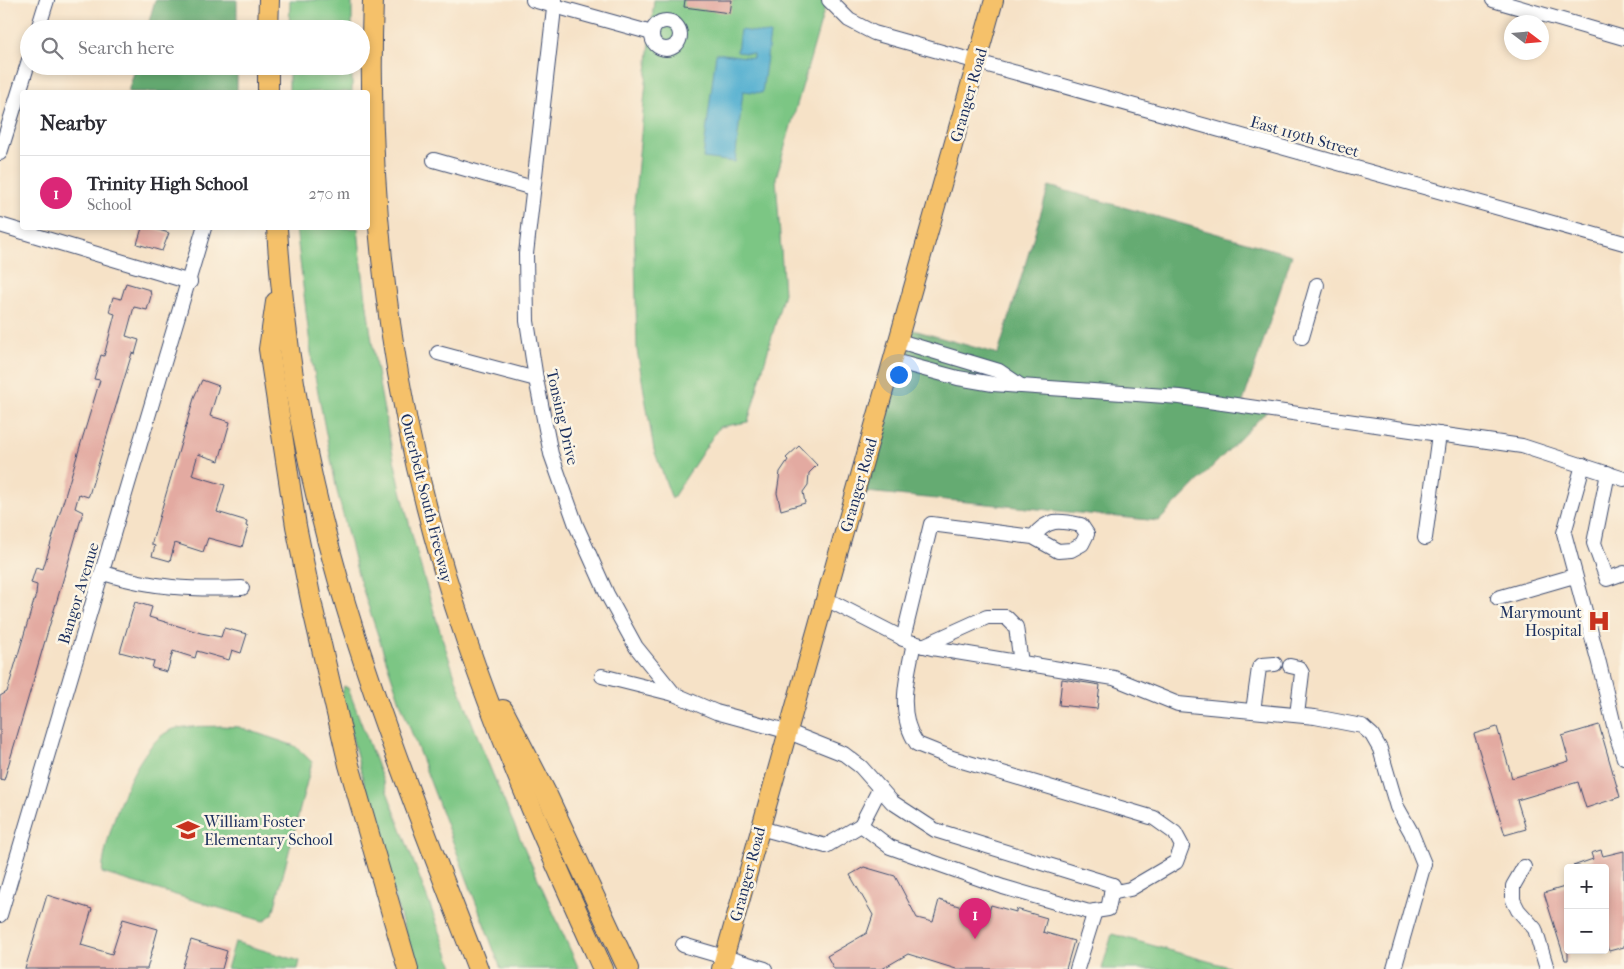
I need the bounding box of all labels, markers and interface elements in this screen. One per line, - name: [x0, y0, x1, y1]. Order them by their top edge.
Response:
- north arrow: [1504, 15, 1549, 60]
- search box: [20, 20, 370, 75]
- icon: search: [38, 34, 66, 62]
- text: Search here: [78, 37, 174, 59]
- street label: Granger Road: [946, 46, 991, 144]
- text: Nearby: [40, 111, 106, 135]
- street label: East 119th Street: [1248, 112, 1362, 161]
- text: Trinity High School: [87, 173, 248, 195]
- text: 1: [53, 184, 59, 203]
- text: 270 m: [309, 184, 350, 203]
- text: School: [87, 195, 132, 214]
- your location: [886, 362, 912, 388]
- street label: Tonsing Drive: [542, 367, 583, 467]
- street label: Outerbelt South Freeway: [396, 412, 457, 585]
- street label: Granger Road: [836, 436, 881, 534]
- street label: Bangor Avenue: [54, 540, 103, 646]
- place label: Marymount Hospital: [1500, 603, 1583, 640]
- hospital icon: Marymount Hospital: [1586, 608, 1612, 634]
- place label: William Foster Elementary School: [203, 812, 333, 849]
- school or university icon: William Foster Elementary School: [175, 817, 201, 843]
- street label: Granger Road: [726, 824, 769, 924]
- map controls: [1564, 864, 1609, 954]
- button: +: [1564, 864, 1609, 909]
- pin: 1: [959, 898, 991, 939]
- button: −: [1564, 909, 1609, 954]

